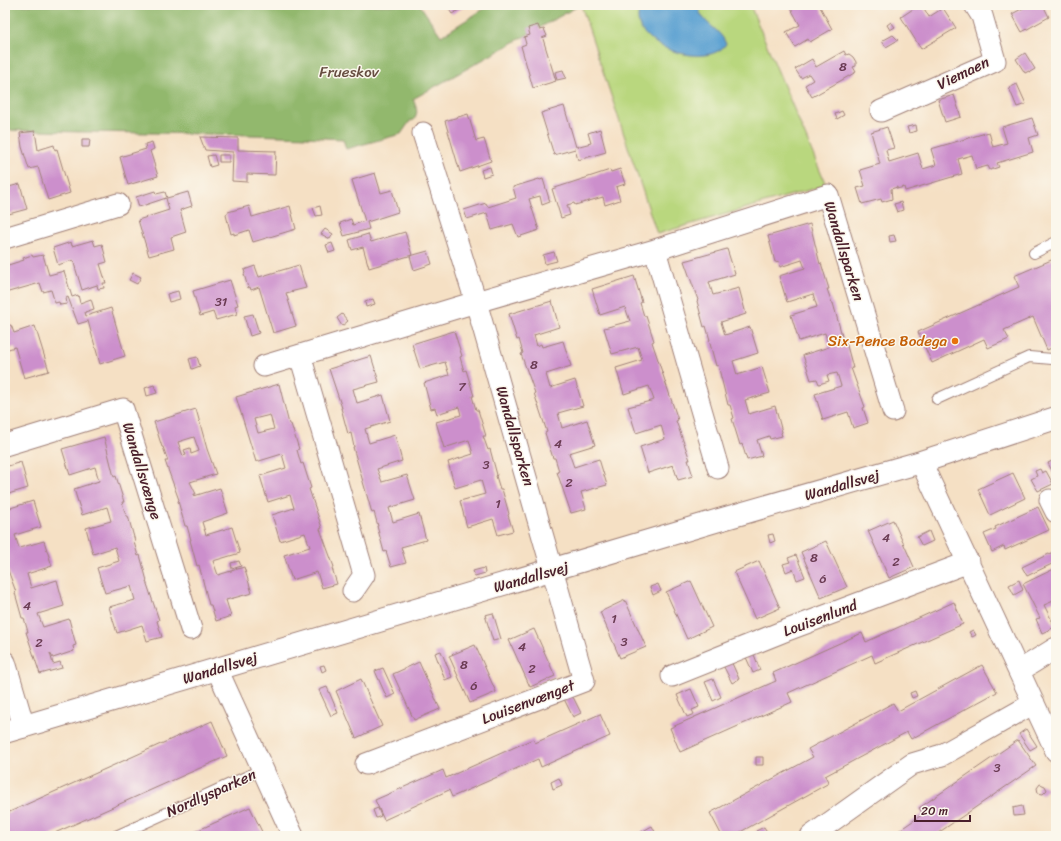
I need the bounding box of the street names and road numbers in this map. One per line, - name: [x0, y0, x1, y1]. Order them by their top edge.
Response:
- street label: Viemaen: [932, 49, 994, 97]
- street label: Wandallsparken: [816, 198, 872, 304]
- street label: Wandallsparken: [488, 383, 542, 489]
- street label: Wandallsvænge: [115, 419, 169, 523]
- street label: Wandallsvej: [801, 462, 883, 508]
- street label: Wandallsvej: [490, 554, 572, 600]
- street label: Louisenlund: [779, 592, 862, 644]
- street label: Wandallsvej: [179, 644, 261, 692]
- street label: Louisenvænget: [478, 672, 579, 732]
- street label: Nordlysparken: [162, 762, 260, 824]

